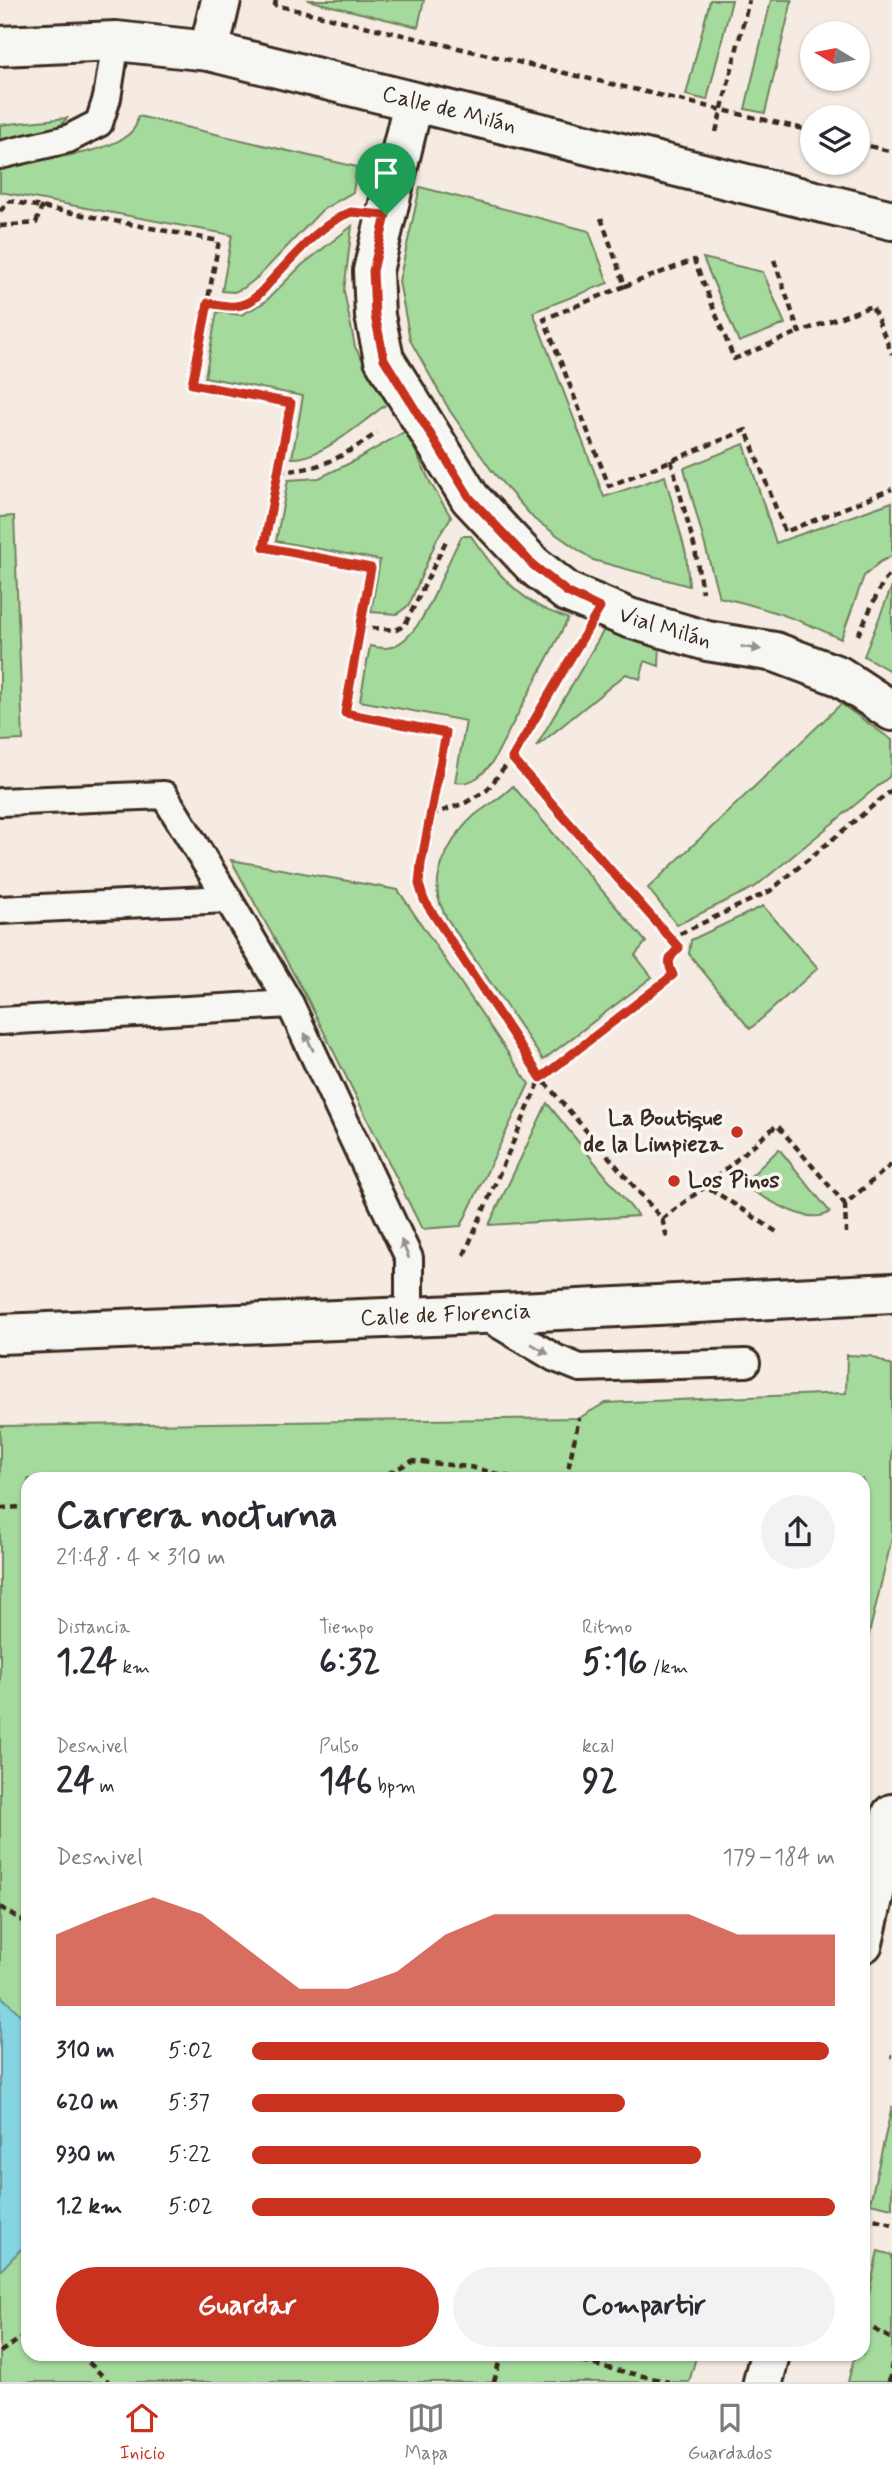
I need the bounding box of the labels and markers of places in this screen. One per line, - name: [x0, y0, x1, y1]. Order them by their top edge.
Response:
- pin: [356, 143, 416, 215]
- place label: La Boutique de la Limpieza: [583, 1104, 724, 1160]
- marker: La Boutique de la Limpieza: [729, 1124, 745, 1140]
- place label: Los Pinos: [688, 1166, 780, 1196]
- marker: Los Pinos: [666, 1173, 682, 1189]

